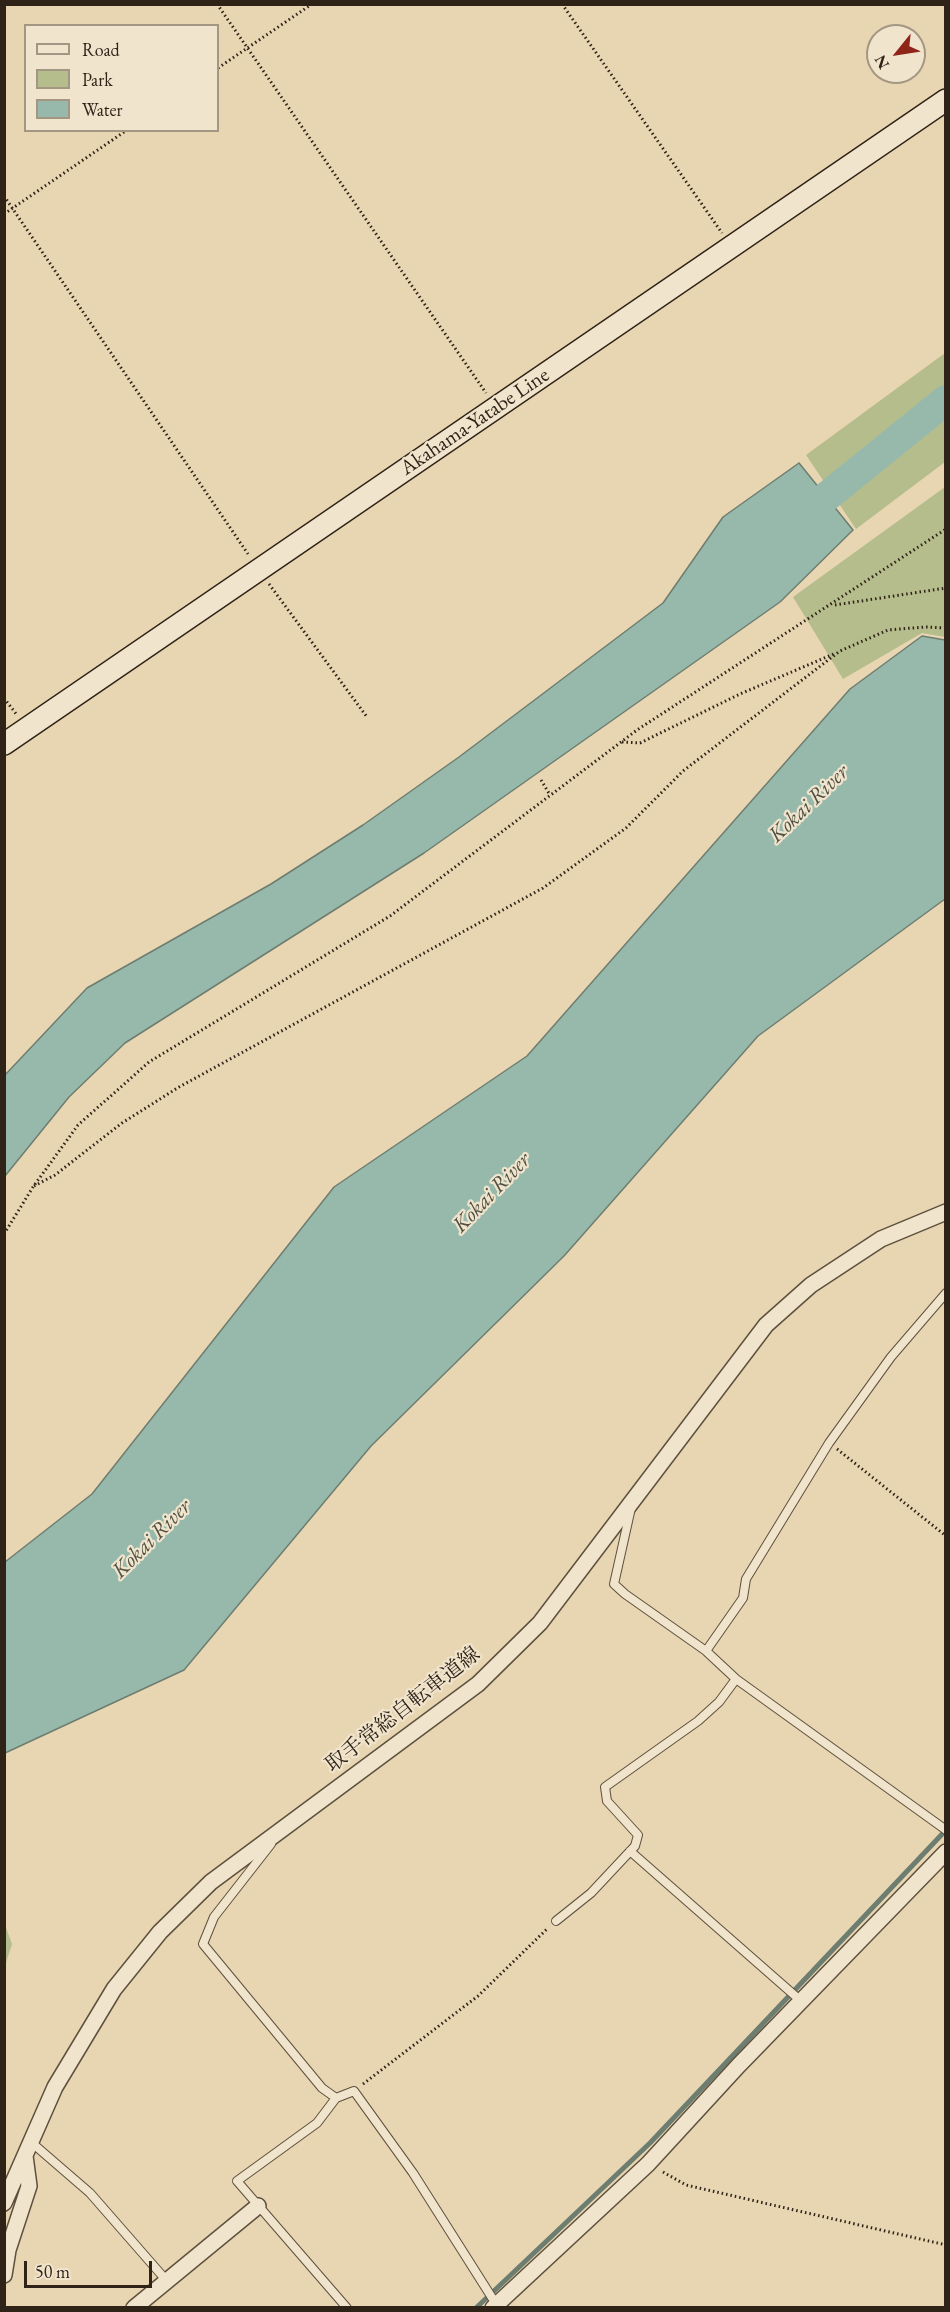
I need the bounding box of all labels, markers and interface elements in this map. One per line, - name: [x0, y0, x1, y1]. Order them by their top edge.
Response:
- legend: [24, 24, 219, 132]
- north arrow: [866, 24, 926, 84]
- text: Road: [82, 38, 120, 61]
- text: N: [869, 51, 894, 73]
- text: Park: [82, 68, 113, 91]
- text: Water: [82, 98, 123, 121]
- street label: Akahama-Yatabe Line: [396, 363, 554, 481]
- water label: Kokai River: [764, 759, 854, 849]
- water label: Kokai River: [447, 1148, 537, 1238]
- water label: Kokai River: [107, 1494, 197, 1584]
- street label: 取手常総自転車道線: [321, 1642, 485, 1778]
- scale bar: [27, 2249, 154, 2287]
- text: 50 m: [35, 2260, 70, 2283]

